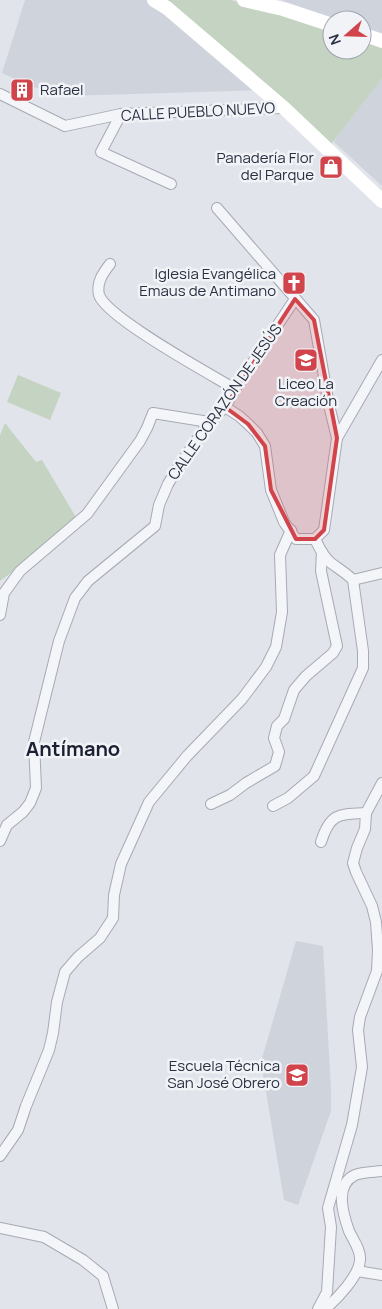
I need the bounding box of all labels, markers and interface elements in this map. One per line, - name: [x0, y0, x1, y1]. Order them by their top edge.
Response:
- north arrow: [322, 10, 372, 60]
- text: N: [324, 32, 345, 48]
- building icon: Rafael: [9, 77, 35, 103]
- place label: Rafael: [40, 79, 84, 100]
- street label: CALLE PUEBLO NUEVO: [120, 97, 276, 126]
- place label: Panadería Flor del Parque: [216, 147, 315, 185]
- shop icon: Panadería Flor del Parque: [318, 154, 344, 180]
- place label: Iglesia Evangélica Emaus de Antimano: [139, 263, 276, 301]
- church icon: Iglesia Evangélica Emaus de Antimano: [281, 270, 307, 296]
- street label: CALLE CORAZÓN DE JESÚS: [163, 320, 287, 484]
- school or university icon: Liceo La Creación: [293, 347, 319, 373]
- place label: Liceo La Creación: [275, 373, 337, 411]
- district label: Antímano: [26, 735, 120, 762]
- place label: Escuela Técnica San José Obrero: [167, 1055, 280, 1093]
- school or university icon: Escuela Técnica San José Obrero: [284, 1062, 310, 1088]

